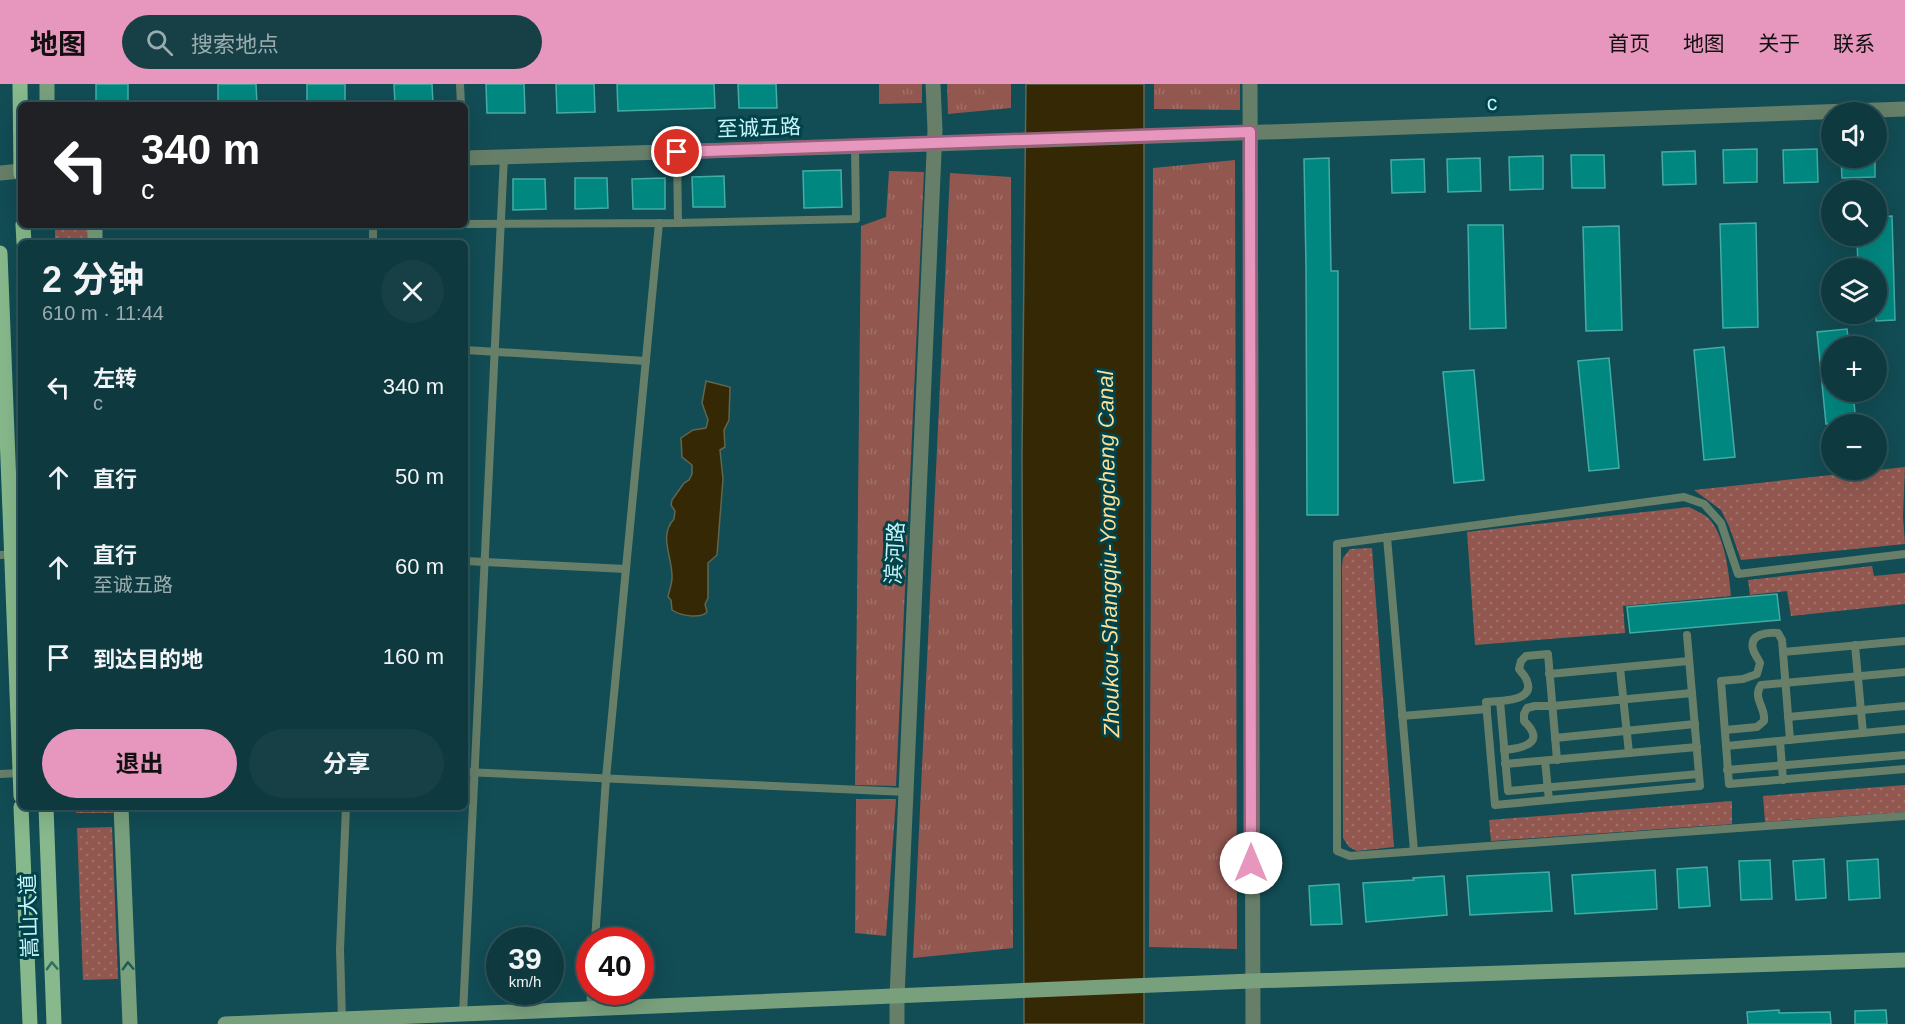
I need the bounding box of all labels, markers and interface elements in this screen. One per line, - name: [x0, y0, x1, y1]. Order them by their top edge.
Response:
- search box: [122, 15, 542, 69]
- icon: search: [143, 26, 176, 59]
- text: 地图: [30, 29, 86, 60]
- text: 搜索地点: [191, 32, 279, 57]
- text: 首页: [1608, 32, 1650, 55]
- text: 地图: [1683, 32, 1725, 55]
- text: 关于: [1758, 32, 1800, 55]
- text: 联系: [1833, 32, 1875, 55]
- street label: c: [1486, 91, 1498, 114]
- map controls: [1821, 102, 1887, 480]
- button: sound: [1821, 102, 1887, 168]
- street label: 至诚五路: [717, 115, 801, 140]
- icon: left: [42, 126, 120, 204]
- text: 340 m: [141, 126, 260, 173]
- pin: [651, 126, 702, 177]
- icon: arrive: [660, 135, 693, 168]
- text: c: [141, 175, 155, 205]
- button: search: [1821, 180, 1887, 246]
- button: layers: [1821, 258, 1887, 324]
- text: 2 分钟: [42, 259, 144, 300]
- button: close: [381, 260, 444, 323]
- text: 610 m · 11:44: [42, 302, 164, 324]
- button: +: [1821, 336, 1887, 402]
- text: 左转: [93, 366, 137, 391]
- water label: Zhoukou-Shangqiu-Yongcheng Canal: [1093, 369, 1124, 739]
- icon: left: [42, 371, 75, 404]
- text: 340 m: [383, 374, 444, 399]
- text: c: [93, 392, 103, 414]
- button: −: [1821, 414, 1887, 480]
- icon: ahead: [42, 461, 75, 494]
- text: 50 m: [395, 464, 444, 489]
- text: 直行: [93, 467, 137, 492]
- street label: 滨河路: [881, 521, 908, 585]
- text: 直行: [93, 543, 137, 568]
- icon: ahead: [42, 551, 75, 584]
- text: 60 m: [395, 554, 444, 579]
- text: 至诚五路: [93, 574, 173, 596]
- icon: arrive: [42, 641, 75, 674]
- text: 160 m: [383, 644, 444, 669]
- text: 到达目的地: [93, 647, 203, 672]
- button: 退出: [42, 729, 237, 798]
- button: 分享: [249, 729, 444, 798]
- position arrow: [1219, 831, 1283, 895]
- street label: 嵩山大道: [16, 874, 41, 958]
- speed limit sign: 40: [576, 927, 654, 1005]
- text: 39: [508, 942, 542, 975]
- one-way arrow: [46, 961, 58, 970]
- one-way arrow: [121, 961, 134, 970]
- text: km/h: [509, 973, 541, 990]

